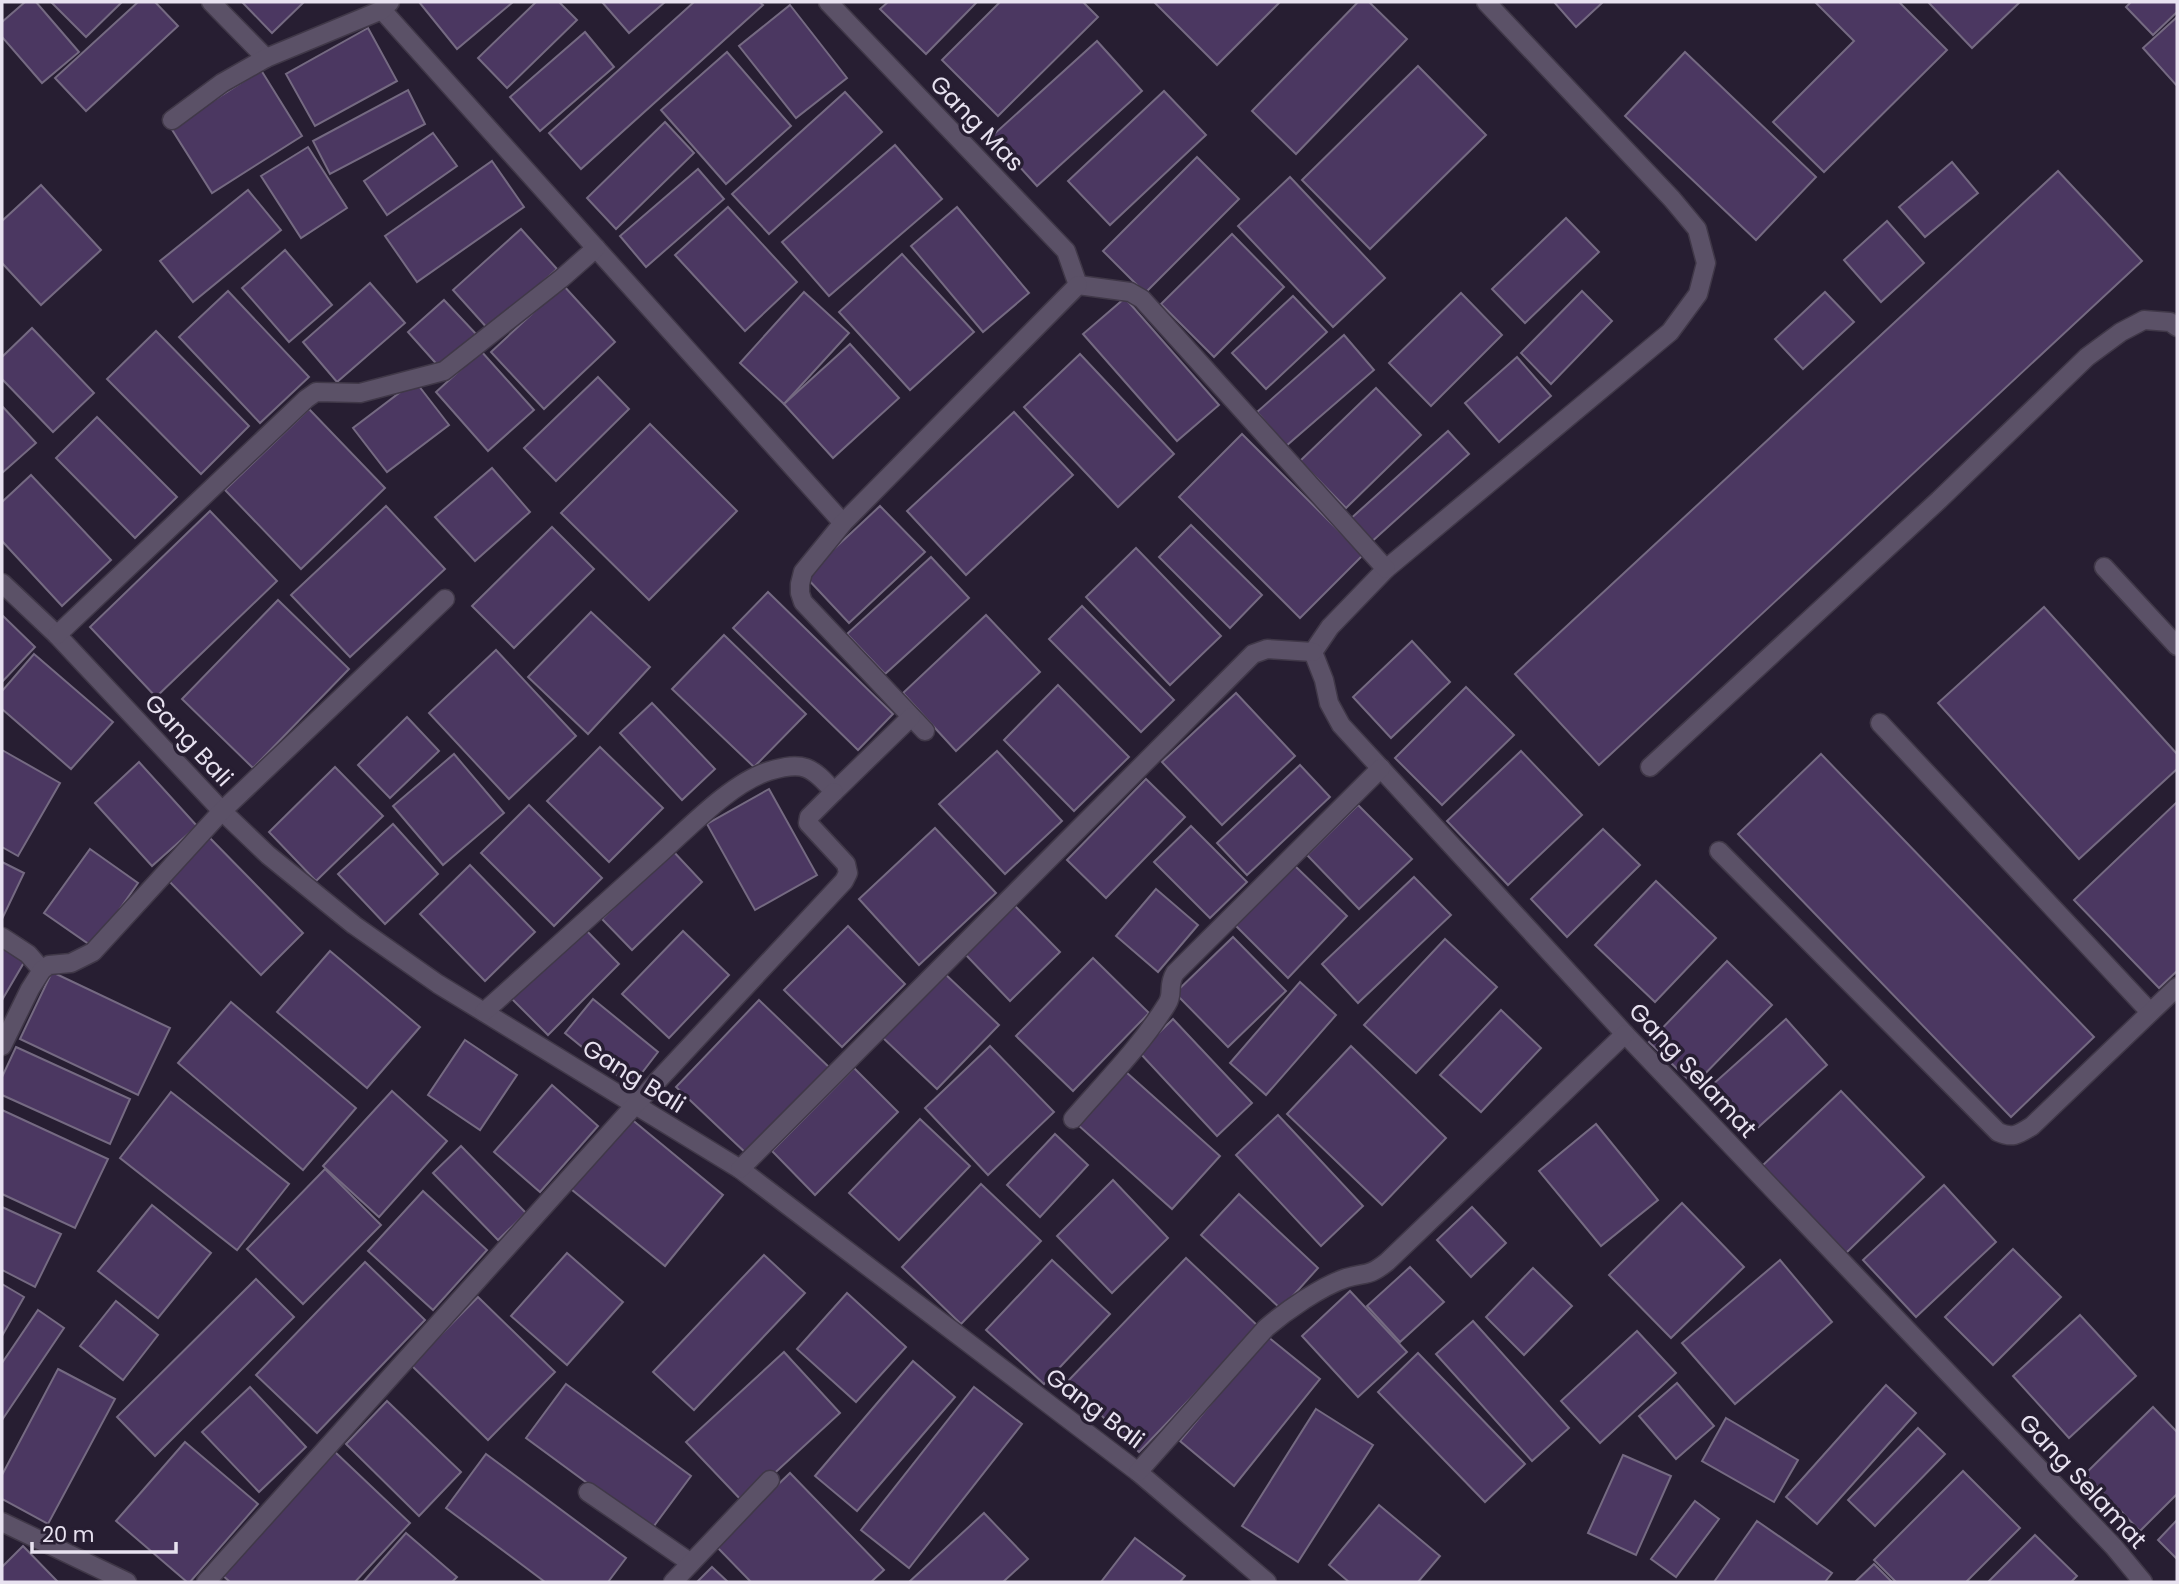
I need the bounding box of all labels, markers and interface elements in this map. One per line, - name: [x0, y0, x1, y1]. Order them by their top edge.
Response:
- street label: Gang Mas: [923, 68, 1031, 178]
- street label: Gang Bali: [137, 686, 241, 794]
- street label: Gang Selamat: [1622, 995, 1764, 1145]
- street label: Gang Bali: [576, 1031, 692, 1121]
- street label: Gang Bali: [1039, 1360, 1151, 1456]
- street label: Gang Selamat: [2012, 1406, 2154, 1556]
- scale bar: [32, 1510, 175, 1554]
- text: 20 m: [42, 1520, 95, 1549]

